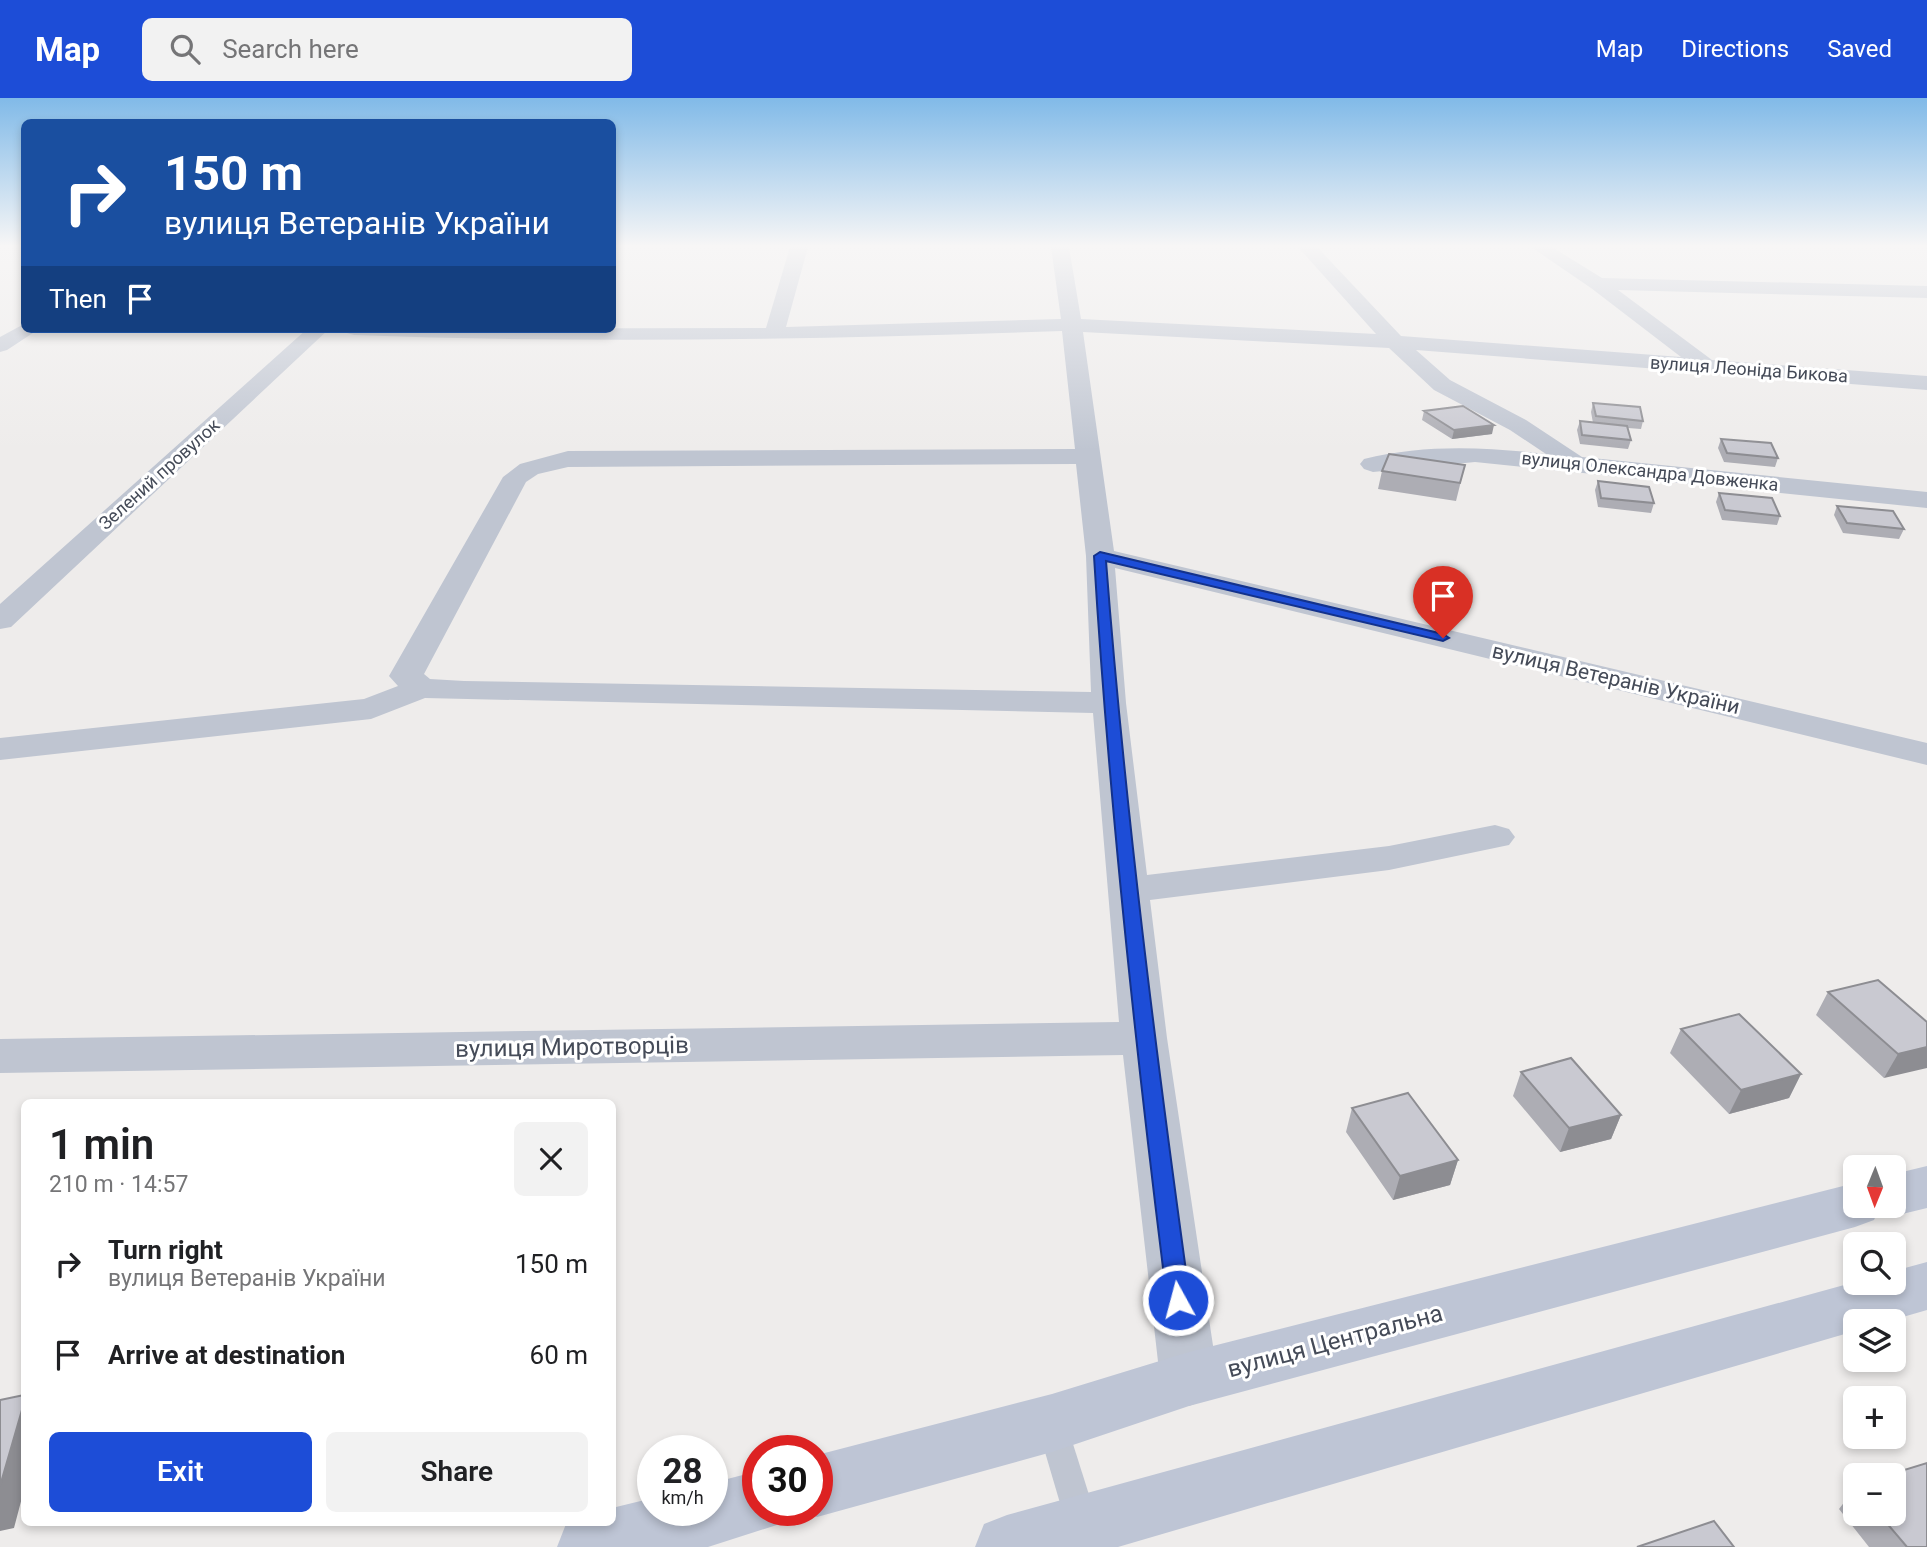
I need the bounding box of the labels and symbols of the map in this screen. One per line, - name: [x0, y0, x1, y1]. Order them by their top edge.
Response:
- street label: вулиця Леоніда Бикова: [1649, 352, 1849, 386]
- street label: Зелений провулок: [94, 414, 224, 534]
- street label: вулиця Олександра Довженка: [1521, 447, 1779, 495]
- pin: [1413, 566, 1473, 638]
- street label: вулиця Ветеранів України: [1490, 639, 1742, 719]
- street label: вулиця Миротворців: [455, 1031, 689, 1063]
- north arrow: [1843, 1155, 1906, 1218]
- position arrow: [1141, 1263, 1215, 1337]
- street label: вулиця Центральна: [1224, 1299, 1446, 1383]
- speed limit sign: 30: [742, 1435, 833, 1526]

